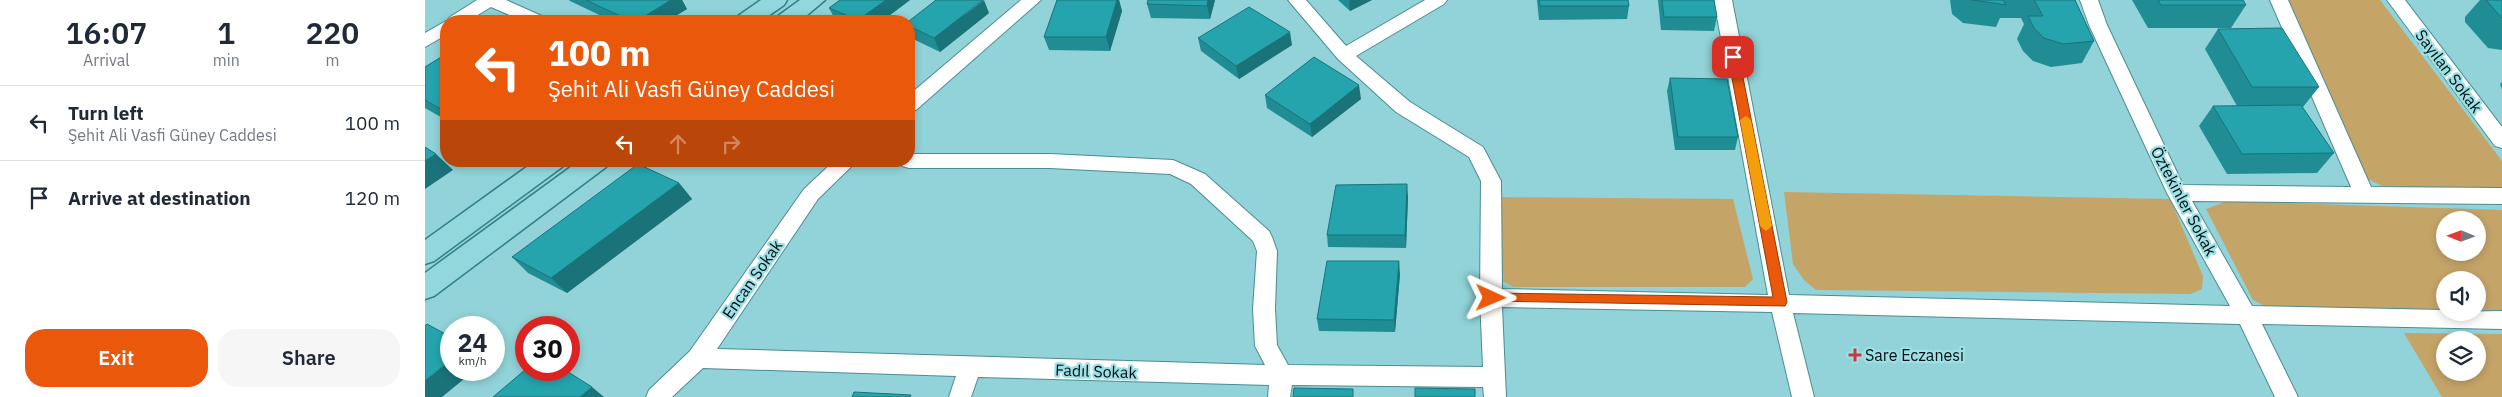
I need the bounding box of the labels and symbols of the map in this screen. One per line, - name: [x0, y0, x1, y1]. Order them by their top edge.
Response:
- street label: Sayılan Sokak: [2411, 25, 2487, 117]
- pin: [1712, 36, 1754, 78]
- street label: Öztekinler Sokak: [2147, 143, 2221, 260]
- north arrow: [2436, 211, 2486, 261]
- street label: Encan Sokak: [718, 235, 787, 322]
- position arrow: [1464, 271, 1516, 323]
- speed limit sign: 30: [515, 316, 580, 381]
- place label: Sare Eczanesi: [1865, 345, 1964, 365]
- marker: Sare Eczanesi: [1849, 349, 1861, 361]
- street label: Fadıl Sokak: [1055, 360, 1138, 382]

